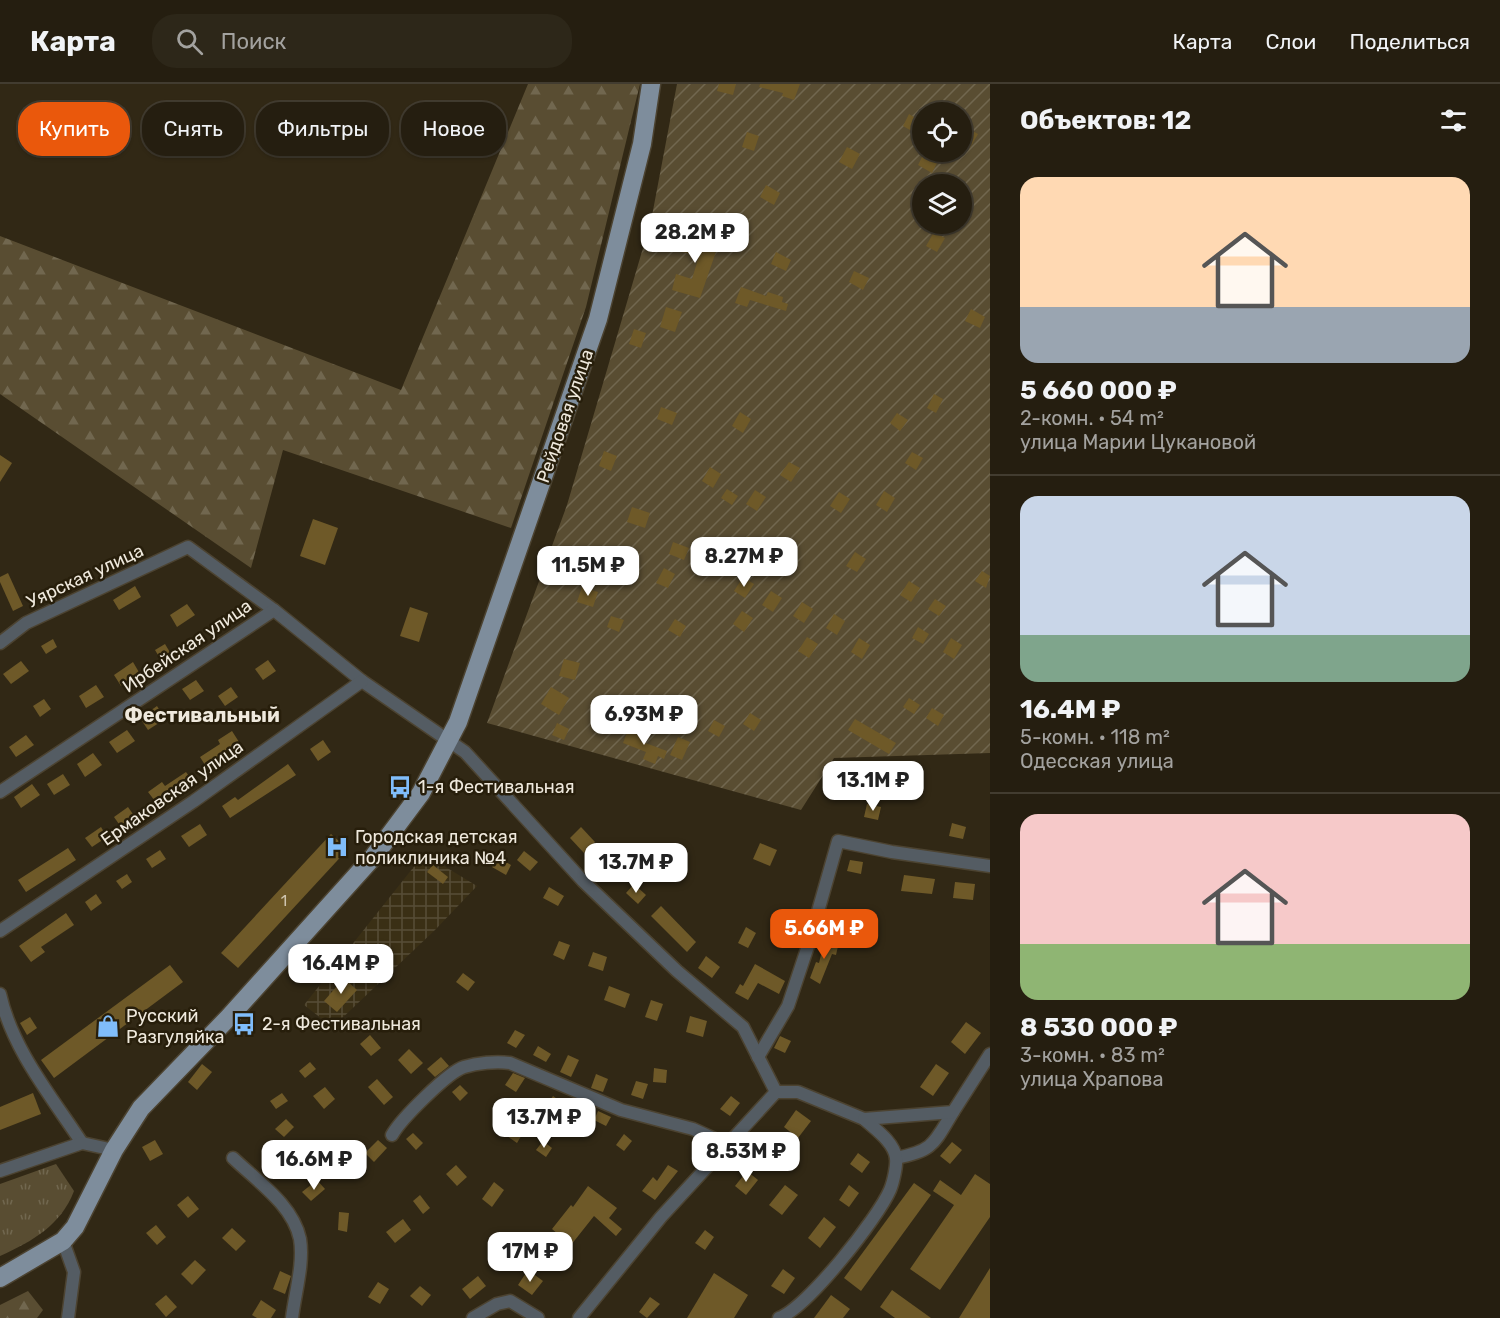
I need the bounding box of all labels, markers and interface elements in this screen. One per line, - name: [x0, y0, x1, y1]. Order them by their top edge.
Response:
- search box: [152, 14, 572, 68]
- text: Карта: [30, 25, 116, 58]
- icon: search: [173, 25, 206, 58]
- text: Поиск: [221, 28, 286, 55]
- text: Карта: [1172, 29, 1232, 54]
- text: Слои: [1265, 29, 1316, 54]
- text: Поделиться: [1349, 29, 1470, 54]
- chip: Купить: [18, 102, 130, 156]
- chip: Снять: [142, 102, 244, 156]
- chip: Фильтры: [256, 102, 389, 156]
- chip: Новое: [401, 102, 506, 156]
- map controls: [912, 102, 972, 234]
- button: locate: [912, 102, 972, 162]
- icon: filters: [1437, 104, 1470, 137]
- text: Объектов: 12: [1020, 105, 1191, 136]
- button: layers: [912, 174, 972, 234]
- pin: 28.2M ₽: [640, 213, 750, 264]
- icon: home: [1191, 216, 1299, 324]
- text: 28.2M ₽: [655, 220, 735, 244]
- street label: Рейдовая улица: [532, 346, 598, 486]
- text: 5 660 000 ₽: [1020, 375, 1177, 406]
- text: 2-комн. · 54 m²: [1020, 406, 1164, 430]
- text: улица Марии Цукановой: [1020, 430, 1256, 454]
- icon: home: [1191, 535, 1299, 643]
- pin: 8.27M ₽: [689, 537, 799, 588]
- street label: Уярская улица: [23, 539, 147, 613]
- text: 8.27M ₽: [705, 544, 783, 568]
- pin: 11.5M ₽: [533, 546, 643, 597]
- text: 11.5M ₽: [551, 553, 625, 577]
- street label: Ирбейская улица: [118, 595, 256, 697]
- text: 16.4M ₽: [1020, 694, 1121, 725]
- pin: 6.93M ₽: [589, 695, 699, 746]
- text: 6.93M ₽: [605, 702, 684, 726]
- district label: Фестивальный: [124, 703, 280, 727]
- text: 5-комн. · 118 m²: [1020, 725, 1170, 749]
- street label: Ермаковская улица: [96, 736, 248, 850]
- text: Одесская улица: [1020, 749, 1174, 773]
- pin: 13.1M ₽: [818, 761, 928, 812]
- text: 13.1M ₽: [837, 768, 909, 792]
- bus stop icon: 1-я Фестивальная: [387, 774, 413, 800]
- place label: 1-я Фестивальная: [418, 776, 574, 798]
- place label: Городская детская поликлиника №4: [355, 826, 518, 869]
- hospital icon: Городская детская поликлиника №4: [324, 834, 350, 860]
- pin: 13.7M ₽: [581, 843, 691, 894]
- text: 13.7M ₽: [599, 850, 673, 874]
- icon: home: [1191, 853, 1299, 961]
- house number: 1: [281, 892, 287, 910]
- pin: 5.66M ₽: [769, 909, 879, 960]
- text: 5.66M ₽: [784, 916, 864, 940]
- pin: 16.4M ₽: [286, 944, 396, 995]
- text: 16.4M ₽: [302, 951, 380, 975]
- place label: Русский Разгуляйка: [126, 1005, 225, 1048]
- bus stop icon: 2-я Фестивальная: [231, 1011, 257, 1037]
- text: 8 530 000 ₽: [1020, 1012, 1178, 1043]
- shop icon: Русский Разгуляйка: [95, 1013, 121, 1039]
- place label: 2-я Фестивальная: [262, 1013, 421, 1035]
- text: 3-комн. · 83 m²: [1020, 1043, 1165, 1067]
- text: улица Храпова: [1020, 1067, 1164, 1091]
- pin: 13.7M ₽: [489, 1098, 599, 1149]
- text: 13.7M ₽: [507, 1105, 581, 1129]
- pin: 8.53M ₽: [691, 1132, 801, 1183]
- text: 8.53M ₽: [706, 1139, 786, 1163]
- pin: 16.6M ₽: [259, 1140, 369, 1191]
- text: 16.6M ₽: [276, 1147, 352, 1171]
- pin: 17M ₽: [488, 1232, 572, 1283]
- text: 17M ₽: [502, 1239, 558, 1263]

